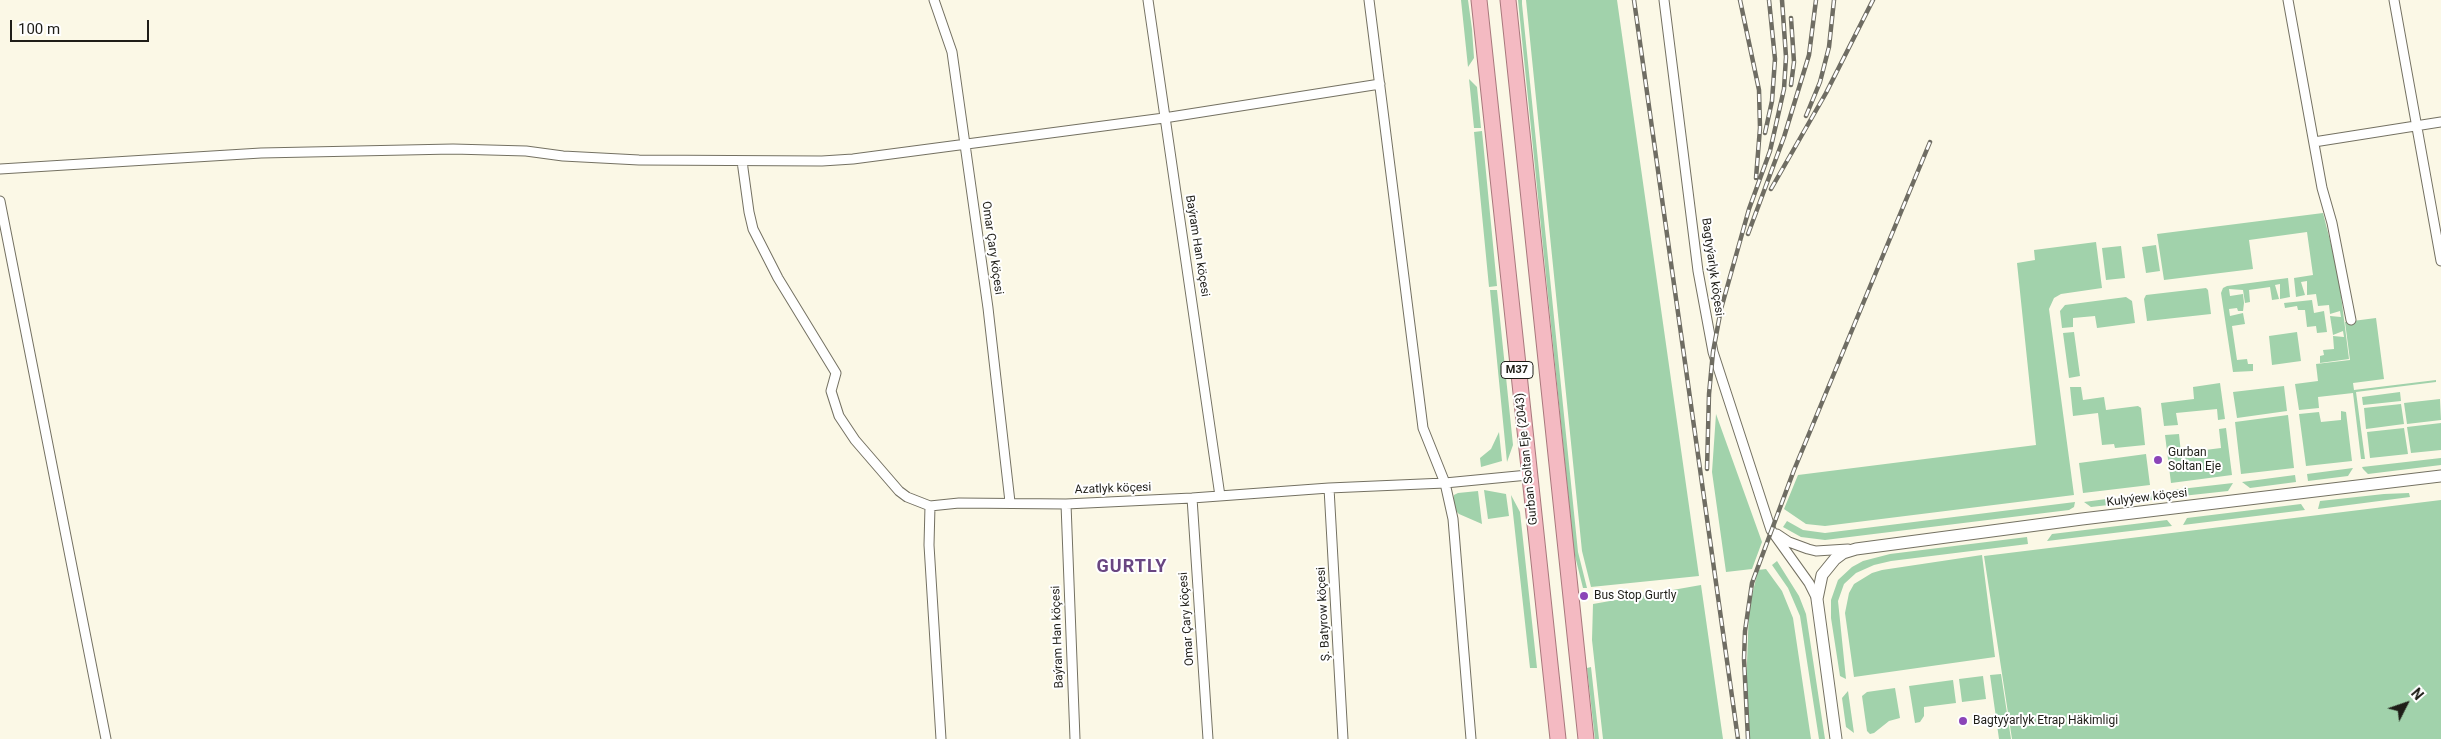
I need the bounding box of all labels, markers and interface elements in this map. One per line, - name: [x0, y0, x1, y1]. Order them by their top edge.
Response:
- scale bar: [12, 10, 151, 42]
- text: 100 m: [18, 20, 60, 38]
- street label: Baýram Han köçesi: [1182, 194, 1212, 298]
- street label: Omar Çary köçesi: [978, 200, 1006, 296]
- street label: Bagtyýarlyk köçesi: [1698, 217, 1726, 317]
- road number: M37: [1501, 362, 1533, 378]
- street label: Gurban Soltan Eje (2043): [1513, 392, 1541, 526]
- place label: Gurban Soltan Eje: [2168, 446, 2221, 474]
- marker: Gurban Soltan Eje: [2152, 454, 2164, 466]
- street label: Azatlyk köçesi: [1074, 480, 1152, 498]
- street label: Kulyýew köçesi: [2106, 486, 2188, 510]
- district label: GURTLY: [1096, 556, 1168, 578]
- street label: Ş. Batyrow köçesi: [1314, 567, 1334, 661]
- street label: Omar Çary köçesi: [1177, 572, 1197, 666]
- street label: Baýram Han köçesi: [1049, 585, 1067, 689]
- place label: Bus Stop Gurtly: [1594, 589, 1676, 603]
- marker: Bus Stop Gurtly: [1578, 590, 1590, 602]
- north arrow: [2381, 679, 2431, 729]
- text: N: [2408, 685, 2427, 703]
- place label: Bagtyýarlyk Etrap Häkimligi: [1973, 714, 2118, 728]
- marker: Bagtyýarlyk Etrap Häkimligi: [1957, 715, 1969, 727]

